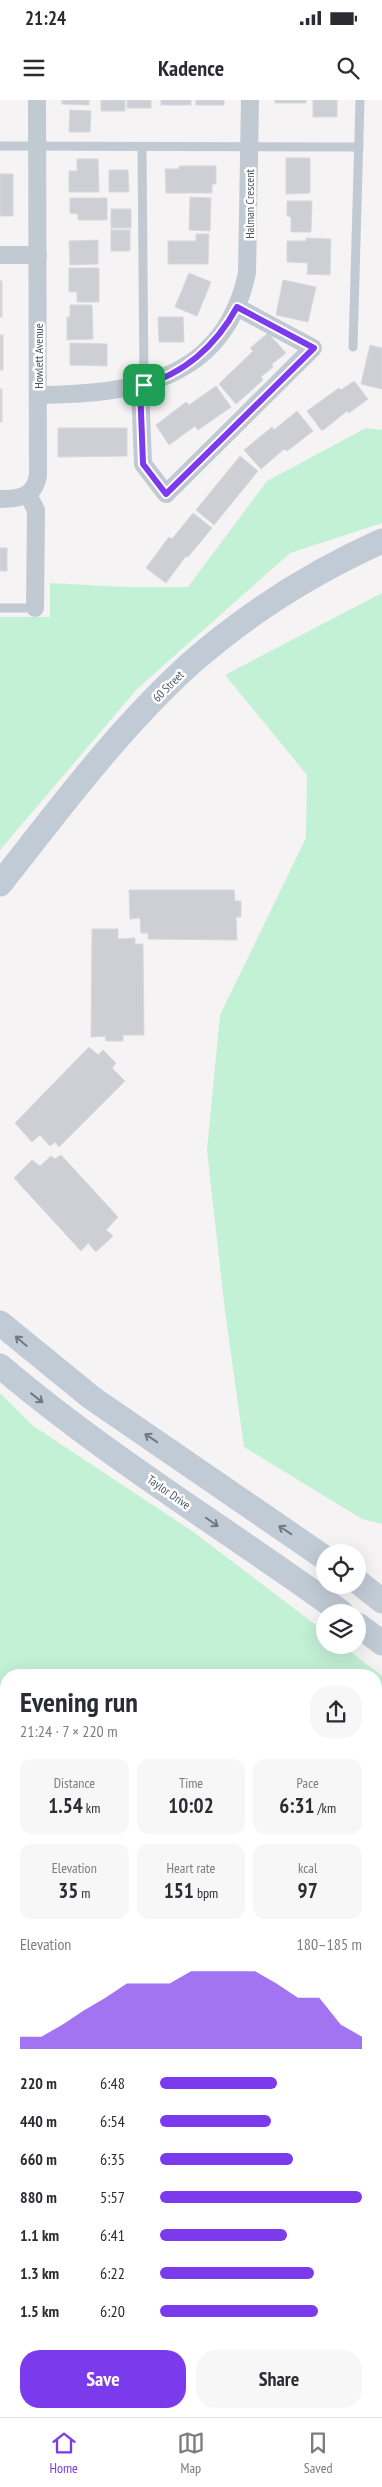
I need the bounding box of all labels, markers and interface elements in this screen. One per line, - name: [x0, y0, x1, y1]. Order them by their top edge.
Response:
- text: 21:24: [25, 6, 66, 30]
- icon: menu: [20, 54, 48, 82]
- text: Kadence: [158, 54, 224, 82]
- icon: search: [334, 54, 362, 82]
- street label: Halman Crescent: [242, 168, 257, 239]
- street label: Howlett Avenue: [31, 323, 46, 389]
- pin: [123, 364, 165, 406]
- icon: arrive: [130, 371, 158, 399]
- street label: 60 Street: [149, 667, 187, 705]
- one-way arrow: [15, 1335, 28, 1346]
- one-way arrow: [30, 1392, 43, 1403]
- one-way arrow: [144, 1433, 158, 1443]
- street label: Taylor Drive: [145, 1472, 194, 1512]
- one-way arrow: [205, 1517, 219, 1527]
- one-way arrow: [278, 1525, 292, 1535]
- map controls: [316, 1544, 366, 1654]
- button: locate: [316, 1544, 366, 1594]
- button: layers: [316, 1604, 366, 1654]
- text: Evening run: [20, 1683, 138, 1720]
- button: share: [310, 1686, 362, 1738]
- text: 21:24 · 7 × 220 m: [20, 1721, 118, 1741]
- text: Distance: [54, 1774, 95, 1792]
- text: Time: [179, 1774, 203, 1792]
- text: Pace: [297, 1774, 319, 1792]
- text: 1.54: [48, 1792, 83, 1819]
- text: 10:02: [168, 1792, 214, 1819]
- text: 6:31: [279, 1792, 315, 1819]
- text: km: [83, 1799, 100, 1817]
- text: /km: [315, 1799, 336, 1817]
- text: Elevation: [52, 1859, 97, 1877]
- text: Heart rate: [167, 1859, 215, 1877]
- text: kcal: [298, 1859, 317, 1877]
- text: 35: [58, 1877, 78, 1904]
- text: 151: [164, 1877, 194, 1904]
- text: 97: [298, 1877, 318, 1904]
- text: m: [78, 1884, 90, 1902]
- text: bpm: [194, 1884, 218, 1902]
- text: Elevation: [20, 1934, 71, 1954]
- text: 180–185 m: [297, 1934, 362, 1954]
- text: 220 m: [20, 2073, 57, 2093]
- text: 6:48: [100, 2073, 125, 2093]
- text: 440 m: [20, 2111, 57, 2131]
- text: 6:54: [100, 2111, 125, 2131]
- text: 660 m: [20, 2149, 57, 2169]
- text: 6:35: [100, 2149, 125, 2169]
- text: 880 m: [20, 2187, 57, 2207]
- text: 5:57: [100, 2187, 125, 2207]
- text: 1.1 km: [20, 2225, 59, 2245]
- text: 6:41: [100, 2225, 125, 2245]
- text: 1.3 km: [20, 2263, 59, 2283]
- text: 6:22: [100, 2263, 125, 2283]
- text: 1.5 km: [20, 2301, 59, 2321]
- text: 6:20: [100, 2301, 125, 2321]
- button: Save: [20, 2350, 186, 2408]
- button: Share: [196, 2350, 362, 2408]
- tab: Home: [49, 2429, 78, 2477]
- tab: Map: [177, 2429, 205, 2477]
- tab: Saved: [304, 2429, 333, 2477]

